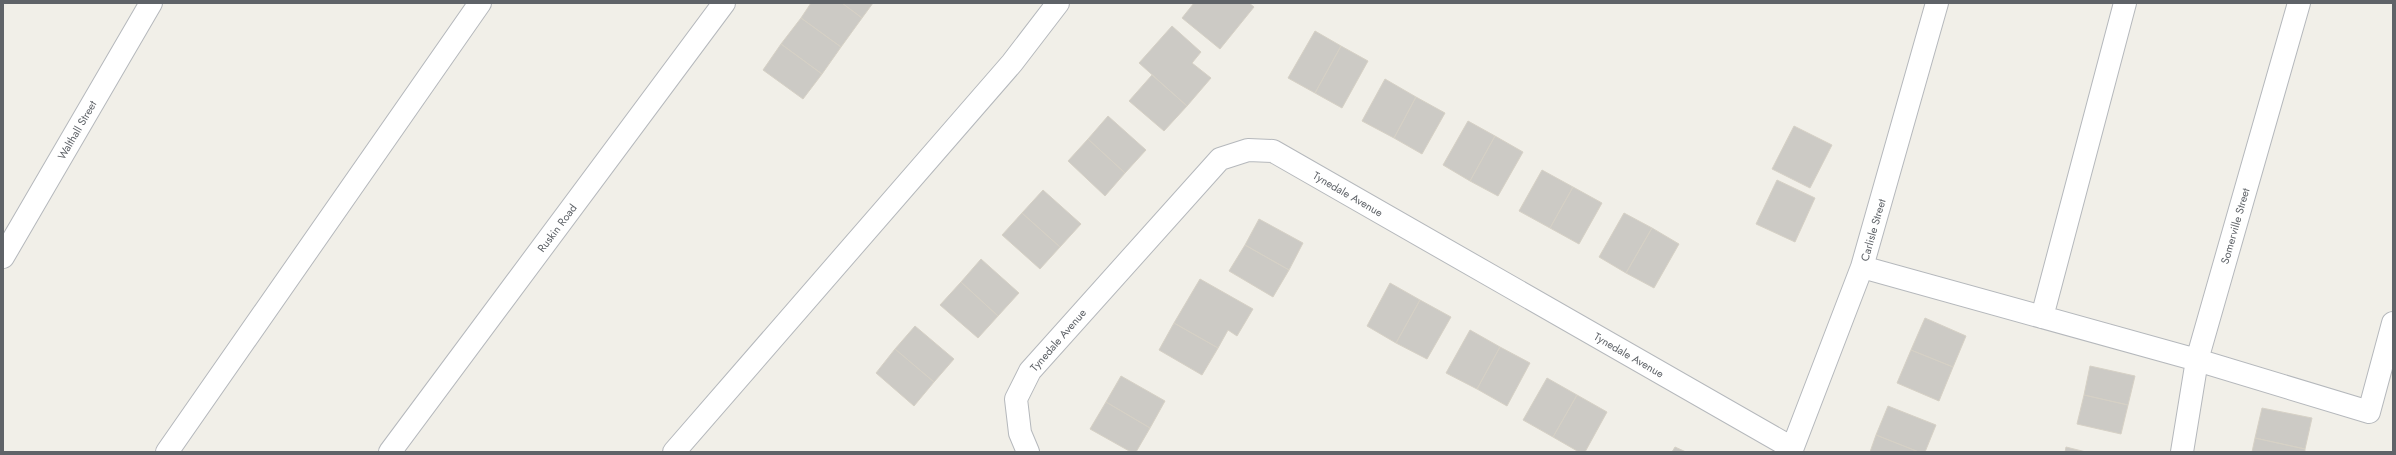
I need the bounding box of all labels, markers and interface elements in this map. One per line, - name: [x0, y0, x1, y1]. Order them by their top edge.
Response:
- street label: Walthall Street: [54, 97, 101, 163]
- street label: Tynedale Avenue: [1310, 167, 1386, 221]
- street label: Somerville Street: [2217, 186, 2254, 266]
- street label: Carlisle Street: [1856, 197, 1890, 263]
- street label: Ruskin Road: [533, 200, 581, 256]
- street label: Tynedale Avenue: [1026, 305, 1090, 375]
- street label: Tynedale Avenue: [1591, 328, 1667, 382]

